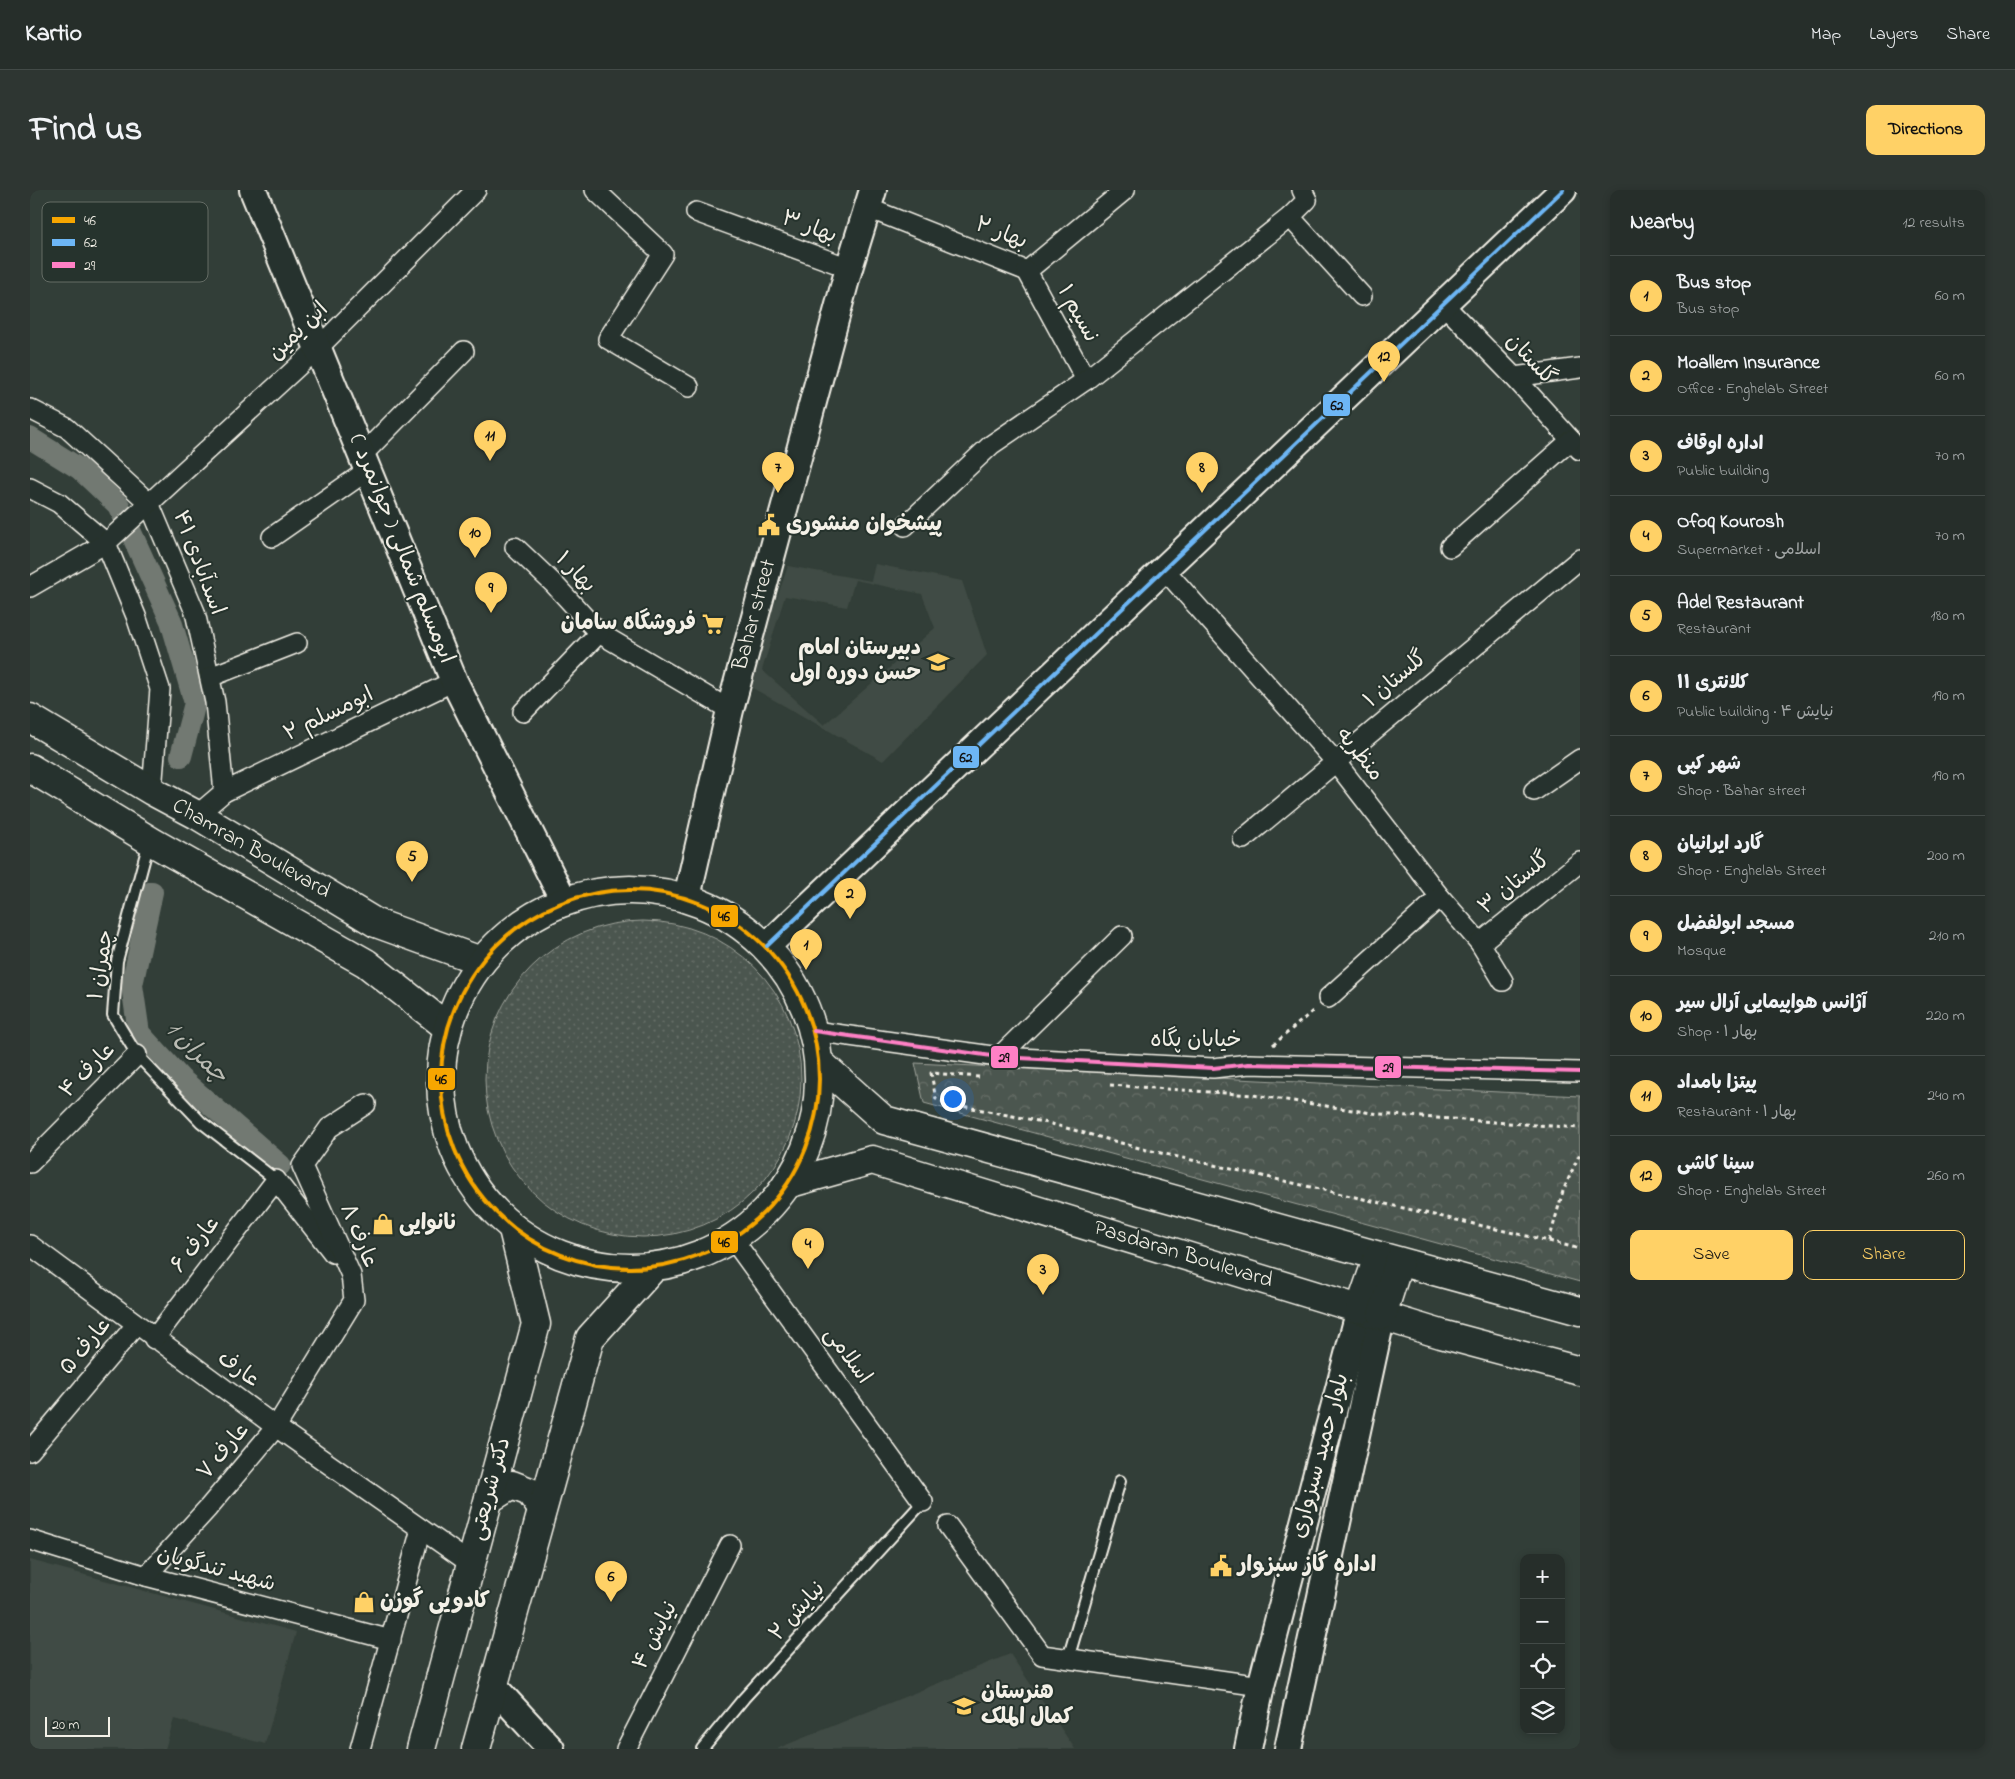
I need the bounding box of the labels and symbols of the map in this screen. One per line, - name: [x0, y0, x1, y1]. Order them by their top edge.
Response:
- legend: [42, 202, 208, 282]
- street label: بهار ۳: [777, 203, 841, 253]
- street label: بهار ۲: [970, 209, 1032, 259]
- text: 46: [84, 211, 96, 232]
- text: 62: [84, 233, 97, 254]
- text: 29: [84, 256, 96, 277]
- street label: نسیم ۱: [1048, 279, 1106, 349]
- street label: ابن یمین: [262, 295, 336, 369]
- street label: گلستان: [1497, 327, 1563, 393]
- pin: 12: [1368, 341, 1400, 382]
- line badge: 62: [1322, 393, 1351, 417]
- text: 62: [1329, 396, 1344, 417]
- pin: 11: [474, 420, 506, 461]
- street label: ابومسلم شمالی ( جوانمرد ): [340, 429, 462, 669]
- pin: 7: [762, 452, 794, 493]
- pin: 8: [1186, 452, 1218, 493]
- street label: اسدآبادی ۴۱: [163, 506, 233, 620]
- place label: پیشخوان منشوری: [786, 509, 943, 541]
- public building icon: پیشخوان منشوری: [756, 512, 782, 538]
- pin: 10: [459, 517, 491, 558]
- street label: بهار ۱: [547, 545, 603, 601]
- street label: Bahar street: [725, 555, 785, 675]
- pin: 9: [475, 572, 507, 613]
- place label: فروشگاه سامان: [561, 608, 696, 640]
- supermarket icon: فروشگاه سامان: [700, 611, 726, 637]
- place label: دبیرستان امام حسن دوره اول: [790, 633, 921, 690]
- street label: گلستان ۱: [1357, 644, 1435, 716]
- school or university icon: دبیرستان امام حسن دوره اول: [925, 649, 951, 675]
- street label: ابومسلم ۲: [279, 679, 379, 751]
- street label: منظریه: [1327, 721, 1391, 789]
- line badge: 62: [952, 745, 980, 769]
- text: 62: [958, 748, 973, 769]
- street label: Chamran Boulevard: [166, 791, 336, 907]
- pin: 5: [396, 841, 428, 882]
- street label: گلستان ۳: [1472, 845, 1558, 923]
- pin: 2: [834, 878, 866, 919]
- line badge: 46: [710, 904, 739, 928]
- text: 46: [717, 907, 731, 928]
- street label: ۱ چمران: [81, 928, 123, 1002]
- pin: 1: [790, 929, 822, 970]
- water label: چمران 1: [157, 1014, 236, 1093]
- street label: خیابان پگاه: [1150, 1025, 1242, 1057]
- street label: عارف ۴: [53, 1036, 123, 1106]
- line badge: 29: [990, 1045, 1019, 1069]
- text: 29: [997, 1048, 1010, 1069]
- line badge: 29: [1374, 1055, 1402, 1079]
- text: 29: [1381, 1058, 1394, 1079]
- line badge: 46: [427, 1067, 456, 1091]
- text: 46: [434, 1070, 448, 1091]
- your location: [940, 1086, 966, 1112]
- street label: عارف ۸: [331, 1199, 385, 1273]
- place label: نانوایی: [399, 1208, 458, 1240]
- street label: عارف ۶: [163, 1210, 229, 1280]
- shop icon: نانوایی: [370, 1211, 396, 1237]
- street label: Pasdaran Boulevard: [1090, 1213, 1276, 1297]
- pin: 4: [792, 1228, 824, 1269]
- line badge: 46: [710, 1230, 739, 1254]
- text: 46: [717, 1233, 731, 1254]
- pin: 3: [1027, 1254, 1059, 1295]
- street label: عارف ۵: [52, 1311, 120, 1383]
- street label: اسلامی: [815, 1321, 879, 1391]
- street label: عارف: [210, 1344, 266, 1396]
- street label: بلوار حمید سبزواری: [1284, 1370, 1358, 1542]
- street label: عارف ۷: [190, 1416, 258, 1488]
- street label: دکتر شریعتی: [462, 1434, 520, 1544]
- street label: شهید تندگویان: [153, 1539, 279, 1601]
- place label: اداره گاز سبزوار: [1236, 1550, 1376, 1582]
- public building icon: اداره گاز سبزوار: [1208, 1553, 1234, 1579]
- pin: 6: [595, 1561, 627, 1602]
- street label: نیایش ۲: [762, 1575, 834, 1649]
- place label: کادویی گوزن: [380, 1586, 490, 1618]
- shop icon: کادویی گوزن: [351, 1589, 377, 1615]
- street label: نیایش ۴: [625, 1596, 687, 1676]
- place label: هنرستان کمال الملک: [981, 1677, 1073, 1734]
- school or university icon: هنرستان کمال الملک: [951, 1693, 977, 1719]
- scale bar: [45, 1714, 110, 1737]

